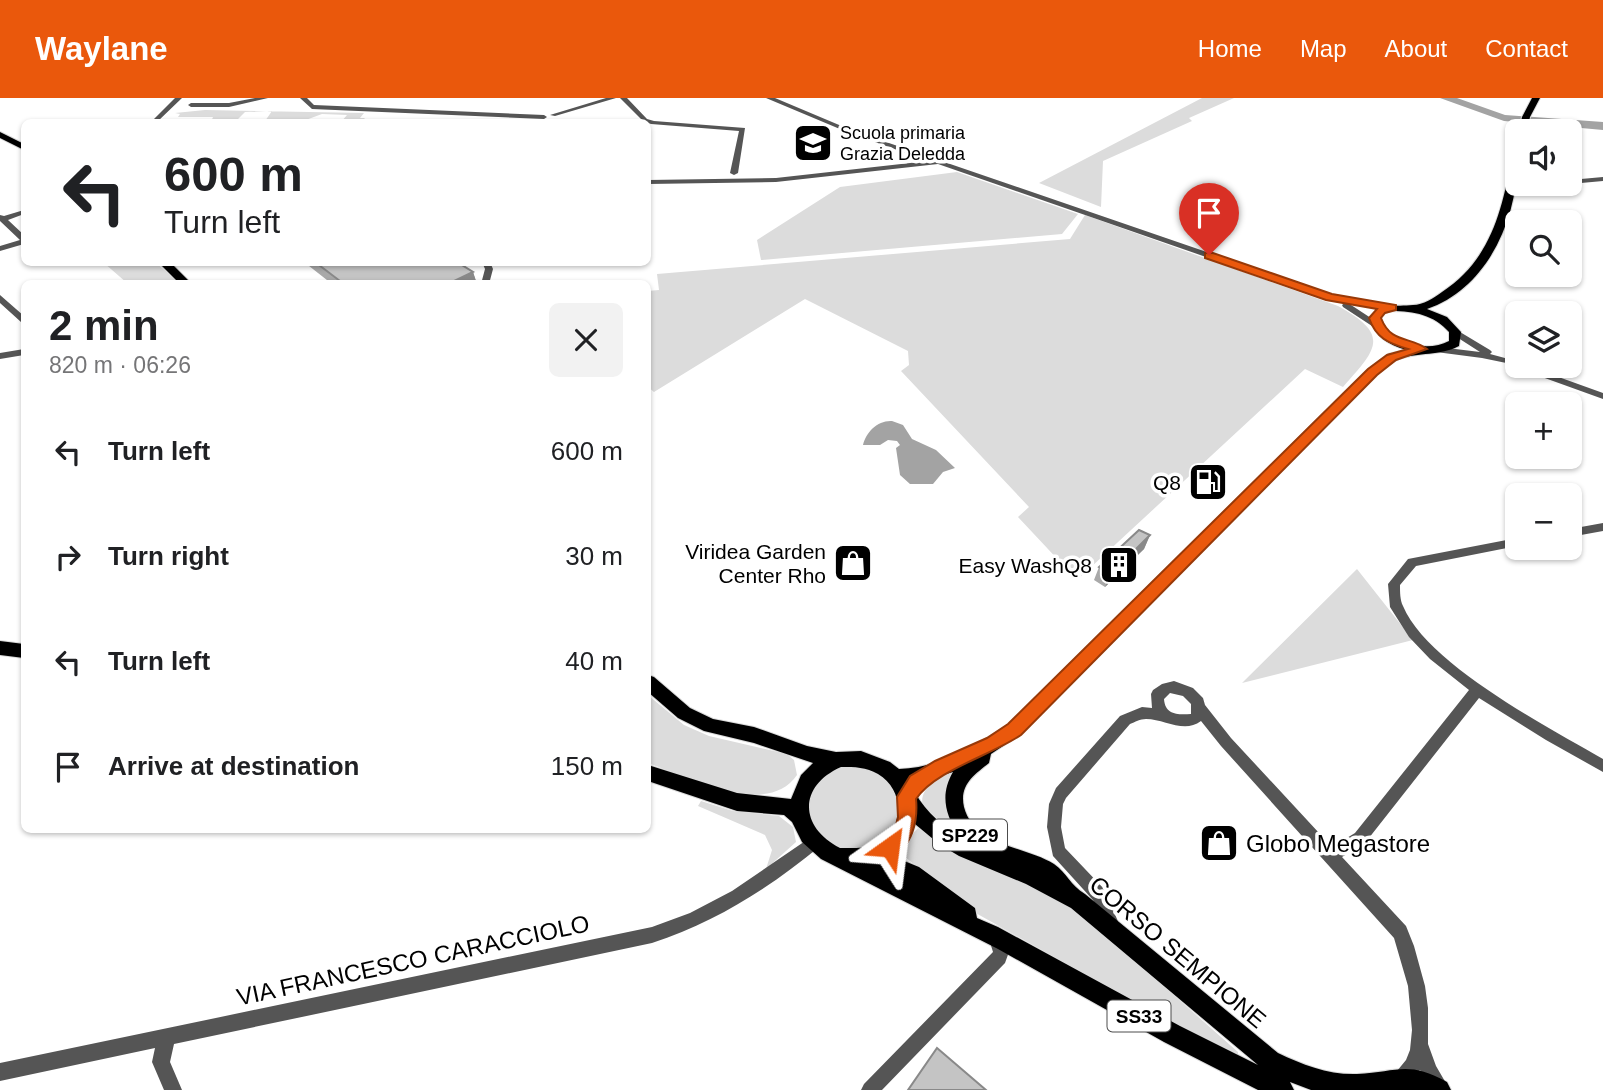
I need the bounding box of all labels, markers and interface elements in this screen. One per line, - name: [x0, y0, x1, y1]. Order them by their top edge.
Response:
- text: Waylane: [35, 30, 168, 67]
- text: Home: [1198, 35, 1262, 62]
- text: Map: [1300, 35, 1347, 62]
- text: About: [1385, 35, 1447, 62]
- text: Contact: [1485, 35, 1568, 62]
- map controls: [1505, 119, 1582, 560]
- button: sound: [1505, 119, 1582, 196]
- school or university icon: Scuola primaria Grazia Deledda: [792, 122, 834, 164]
- place label: Scuola primaria Grazia Deledda: [840, 123, 966, 164]
- icon: left: [49, 147, 140, 238]
- text: 600 m: [164, 147, 303, 201]
- pin: [1179, 183, 1239, 255]
- icon: arrive: [1190, 194, 1228, 232]
- text: Turn left: [164, 204, 280, 240]
- button: search: [1505, 210, 1582, 287]
- button: layers: [1505, 301, 1582, 378]
- text: 2 min: [49, 302, 159, 349]
- button: close: [549, 303, 623, 377]
- text: 820 m · 06:26: [49, 352, 191, 378]
- button: +: [1505, 392, 1582, 469]
- icon: left: [49, 433, 87, 471]
- text: Turn left: [108, 436, 210, 466]
- text: 600 m: [551, 436, 623, 466]
- fuel station icon: Q8: [1187, 461, 1229, 503]
- place label: Q8: [1153, 471, 1181, 494]
- button: −: [1505, 483, 1582, 560]
- icon: right: [49, 538, 87, 576]
- place label: Viridea Garden Center Rho: [685, 540, 826, 587]
- text: Turn right: [108, 541, 229, 571]
- text: 30 m: [565, 541, 623, 571]
- shop icon: Viridea Garden Center Rho: [832, 542, 874, 584]
- building icon: Easy WashQ8: [1098, 544, 1140, 586]
- place label: Easy WashQ8: [959, 554, 1092, 577]
- icon: left: [49, 643, 87, 681]
- text: Turn left: [108, 646, 210, 676]
- text: 40 m: [565, 646, 623, 676]
- icon: arrive: [49, 748, 87, 786]
- text: Arrive at destination: [108, 751, 359, 781]
- text: 150 m: [551, 751, 623, 781]
- position arrow: [853, 810, 927, 884]
- road number: SP229: [933, 820, 1007, 850]
- shop icon: Globo Megastore: [1198, 822, 1240, 864]
- place label: Globo Megastore: [1246, 830, 1430, 857]
- street label: CORSO SEMPIONE: [1085, 871, 1271, 1033]
- street label: VIA FRANCESCO CARACCIOLO: [234, 909, 592, 1011]
- road number: SS33: [1108, 1000, 1170, 1032]

